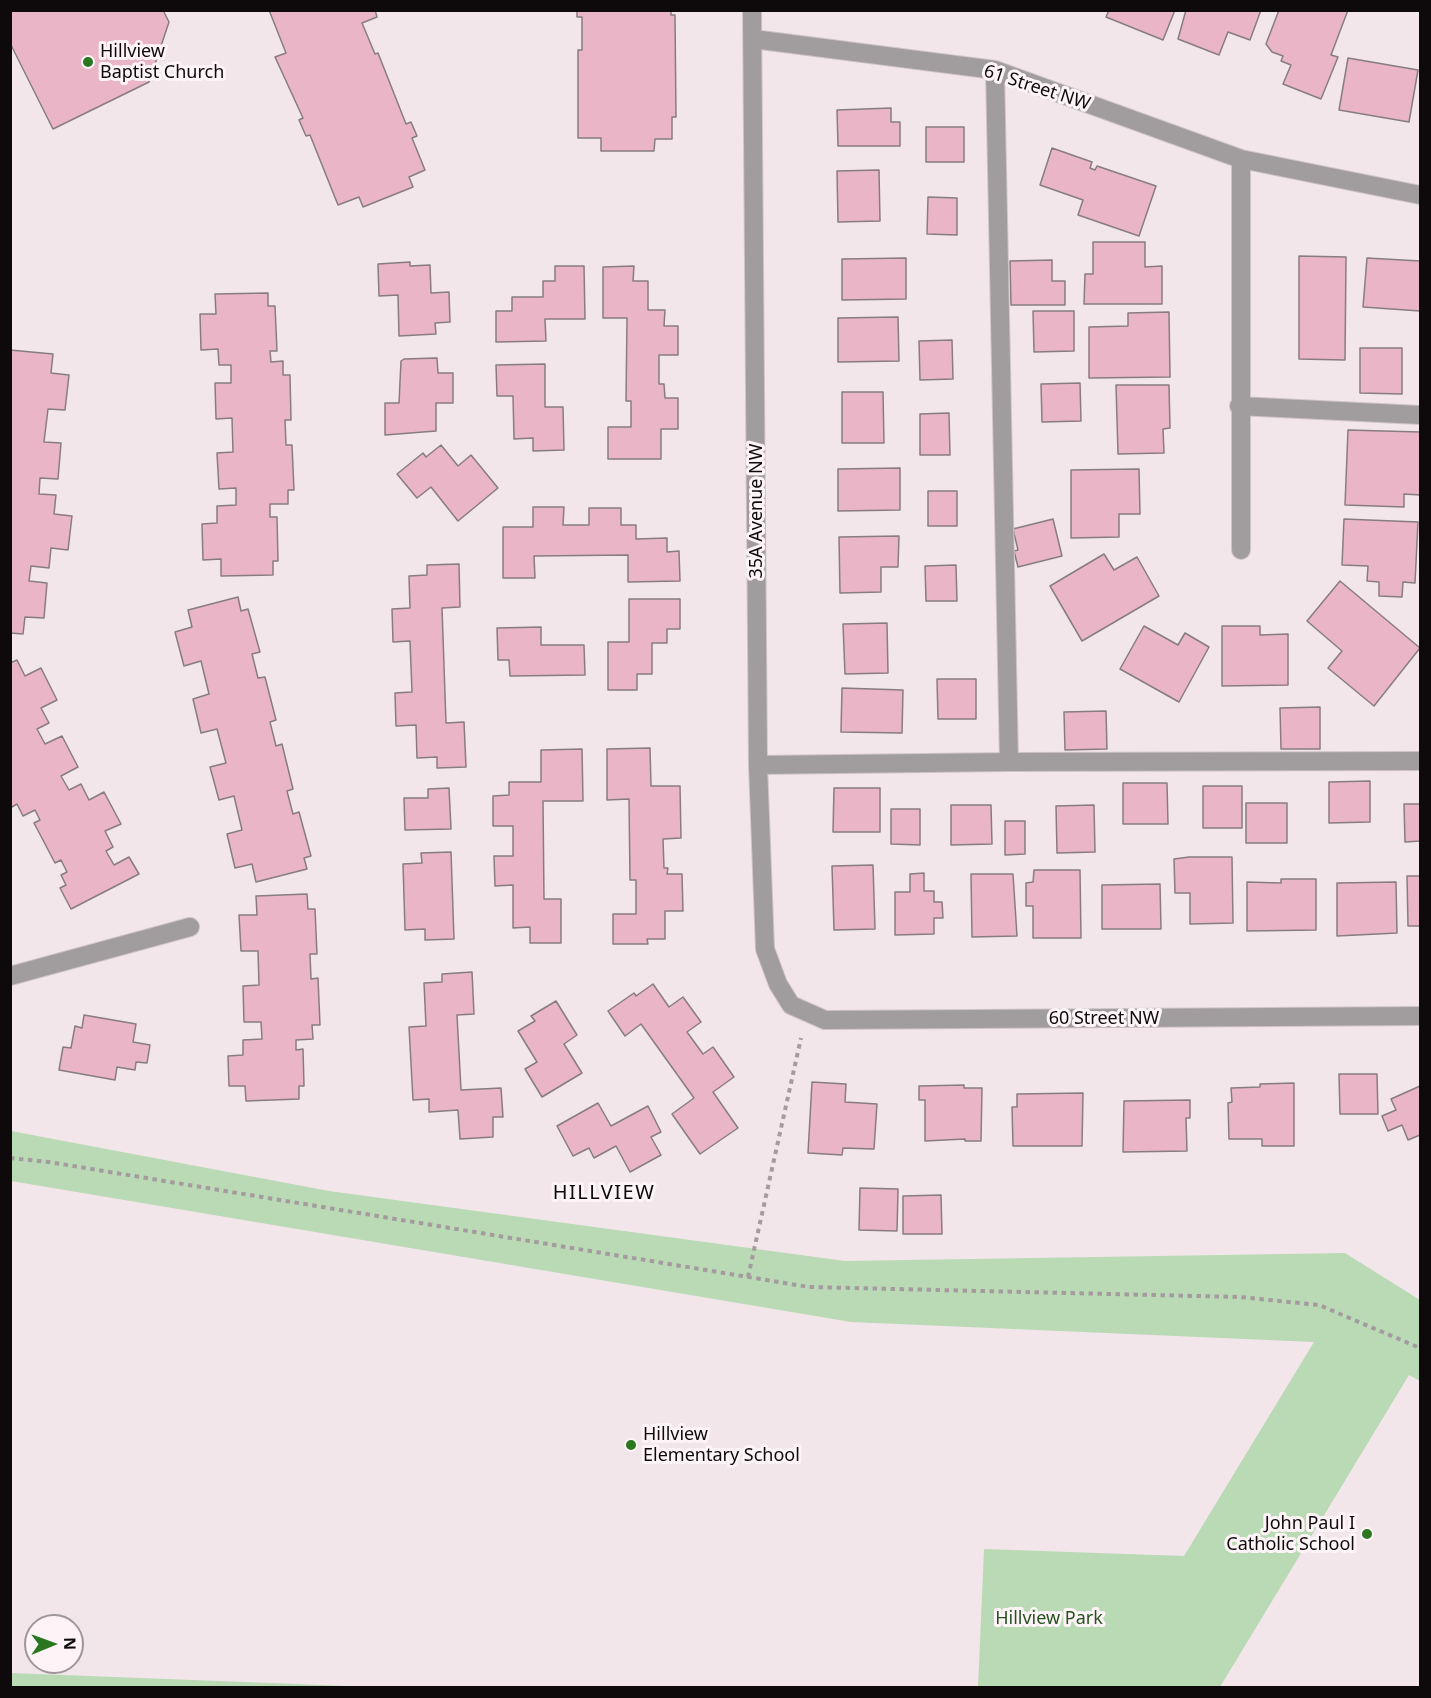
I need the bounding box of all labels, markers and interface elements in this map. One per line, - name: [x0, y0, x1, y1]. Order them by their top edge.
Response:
- place label: Hillview Baptist Church: [100, 41, 224, 84]
- marker: Hillview Baptist Church: [81, 55, 95, 69]
- street label: 61 Street NW: [981, 61, 1093, 115]
- street label: 35A Avenue NW: [746, 443, 768, 579]
- street label: 60 Street NW: [1049, 1008, 1159, 1030]
- district label: HILLVIEW: [553, 1181, 655, 1205]
- place label: Hillview Elementary School: [643, 1424, 800, 1466]
- marker: Hillview Elementary School: [624, 1438, 638, 1452]
- place label: John Paul I Catholic School: [1226, 1513, 1355, 1556]
- marker: John Paul I Catholic School: [1360, 1527, 1374, 1541]
- park label: Hillview Park: [995, 1608, 1103, 1630]
- north arrow: [24, 1614, 84, 1674]
- text: N: [59, 1637, 81, 1650]

